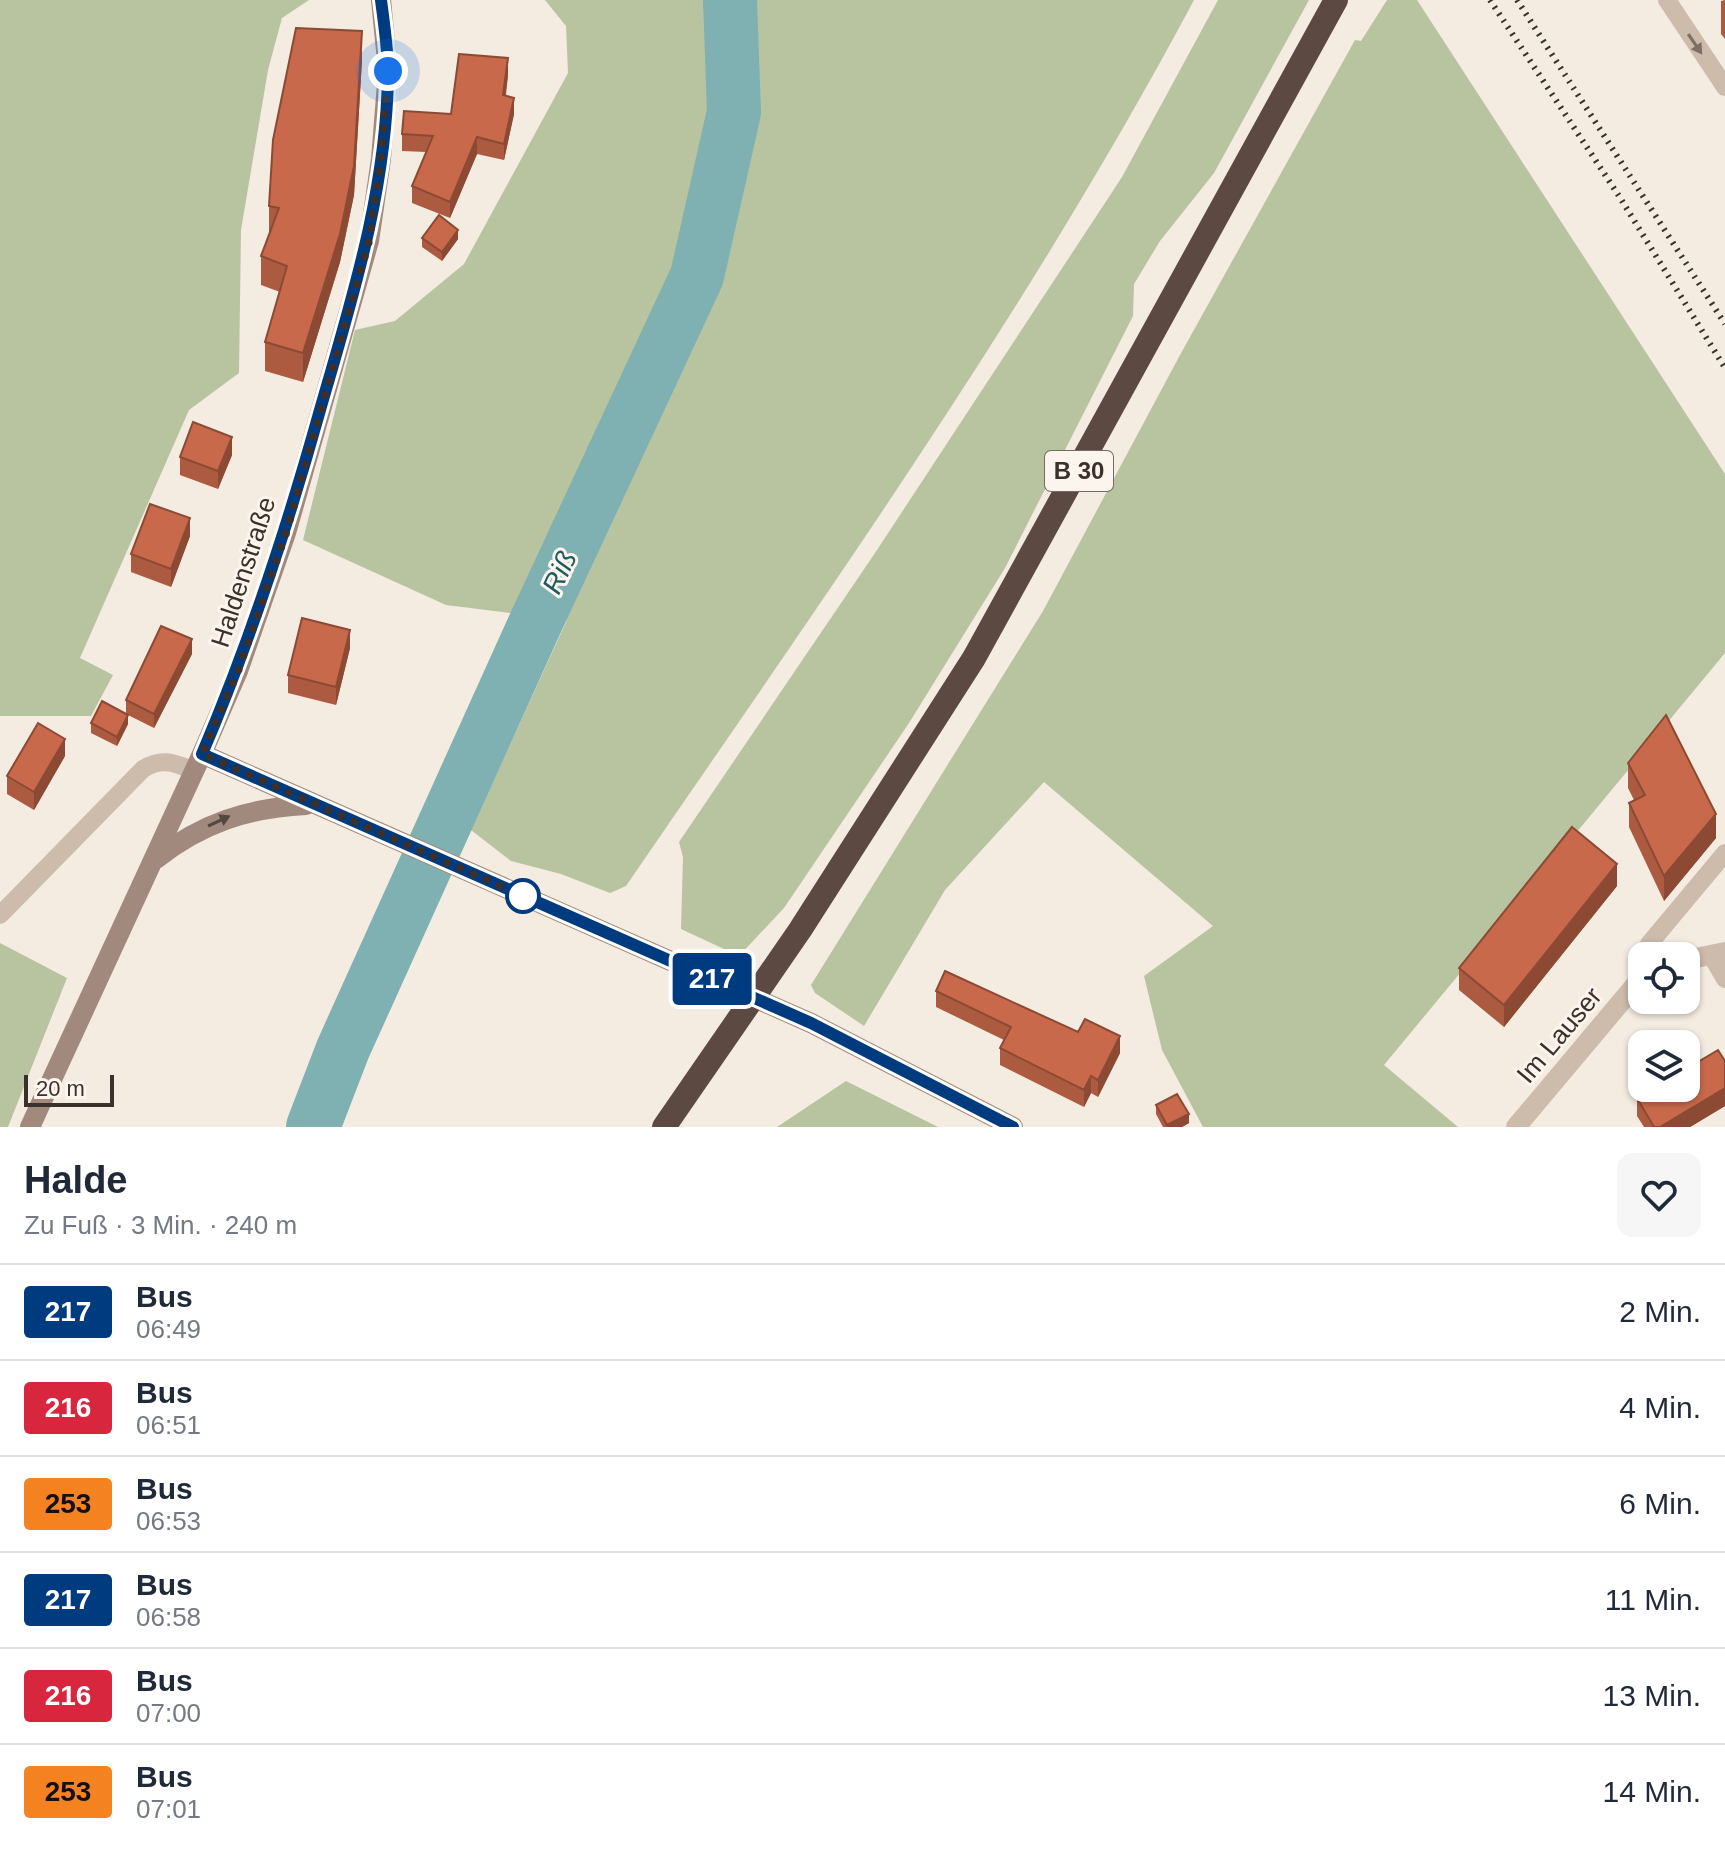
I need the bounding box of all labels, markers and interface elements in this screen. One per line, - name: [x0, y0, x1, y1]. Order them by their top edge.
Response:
- one-way arrow: [1687, 34, 1702, 55]
- your location: [368, 51, 408, 91]
- road number: B 30: [1045, 451, 1113, 491]
- street label: Haldenstraße: [205, 493, 281, 651]
- water label: Riß: [536, 546, 583, 598]
- one-way arrow: [207, 814, 230, 828]
- unlabelled marker: [506, 879, 540, 913]
- map controls: [1628, 942, 1700, 1102]
- button: locate: [1628, 942, 1700, 1014]
- line badge: 217: [666, 953, 758, 1005]
- text: 217: [689, 963, 735, 994]
- street label: Im Lauser: [1510, 981, 1608, 1089]
- button: layers: [1628, 1030, 1700, 1102]
- scale bar: [24, 1071, 114, 1107]
- text: 20 m: [36, 1076, 85, 1101]
- button: heart: [1617, 1153, 1701, 1237]
- text: Halde: [24, 1159, 127, 1201]
- text: Zu Fuß · 3 Min. · 240 m: [24, 1210, 297, 1240]
- text: Bus: [136, 1280, 193, 1313]
- text: 2 Min.: [1619, 1295, 1701, 1328]
- text: 217: [45, 1296, 91, 1327]
- text: 06:49: [136, 1314, 201, 1344]
- text: Bus: [136, 1376, 193, 1409]
- text: 4 Min.: [1619, 1391, 1701, 1424]
- text: 216: [45, 1392, 91, 1423]
- text: 06:51: [136, 1410, 201, 1440]
- text: Bus: [136, 1472, 193, 1505]
- text: 6 Min.: [1619, 1487, 1701, 1520]
- text: 253: [45, 1488, 91, 1519]
- text: 06:53: [136, 1506, 201, 1536]
- text: Bus: [136, 1568, 193, 1601]
- text: 11 Min.: [1605, 1583, 1701, 1616]
- text: 217: [45, 1584, 91, 1615]
- text: 06:58: [136, 1602, 201, 1632]
- text: Bus: [136, 1664, 193, 1697]
- text: 13 Min.: [1603, 1679, 1701, 1712]
- text: 216: [45, 1680, 91, 1711]
- text: 07:00: [136, 1698, 201, 1728]
- text: Bus: [136, 1760, 193, 1793]
- text: 14 Min.: [1603, 1775, 1701, 1808]
- text: 253: [45, 1776, 91, 1807]
- text: 07:01: [136, 1794, 201, 1824]

